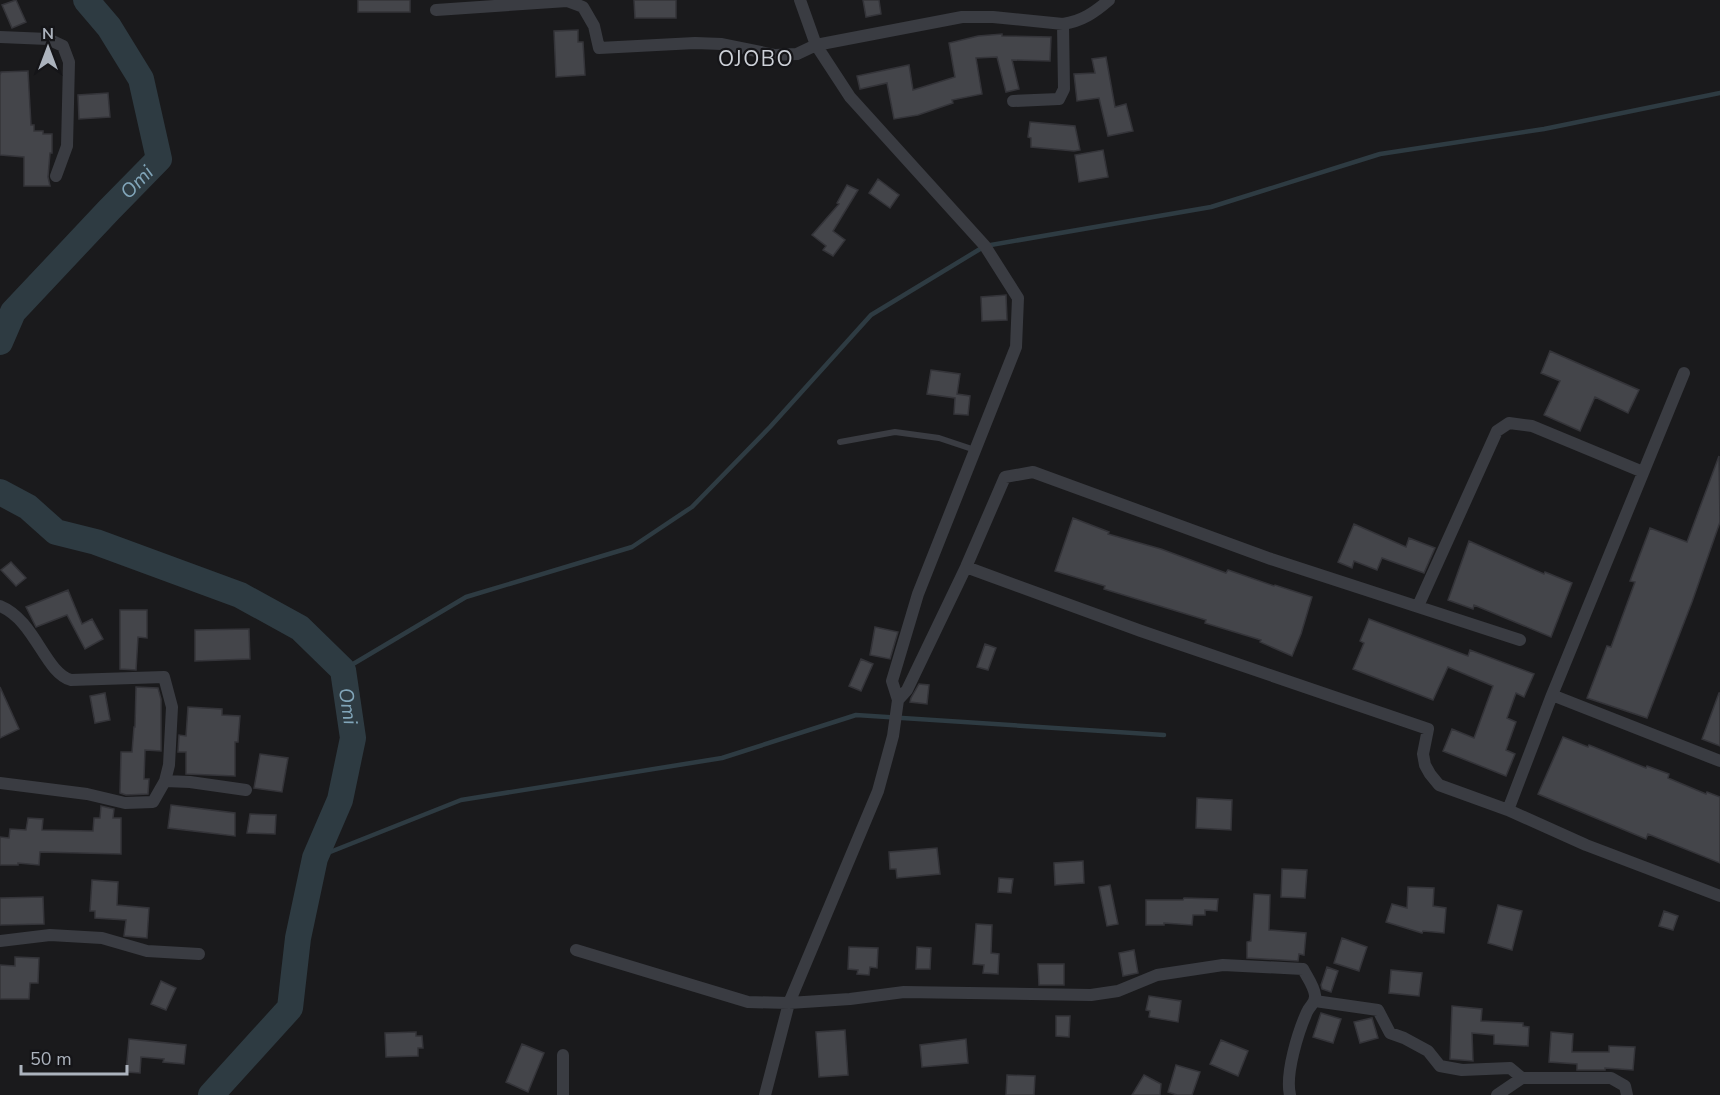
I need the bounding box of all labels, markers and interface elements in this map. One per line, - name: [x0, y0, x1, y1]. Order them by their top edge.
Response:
- north arrow: [18, 18, 78, 78]
- text: N: [42, 23, 54, 45]
- district label: OJOBO: [718, 45, 794, 73]
- water label: Omi: [114, 159, 160, 205]
- water label: Omi: [332, 686, 364, 727]
- scale bar: [21, 1038, 128, 1076]
- text: 50 m: [30, 1047, 72, 1071]

